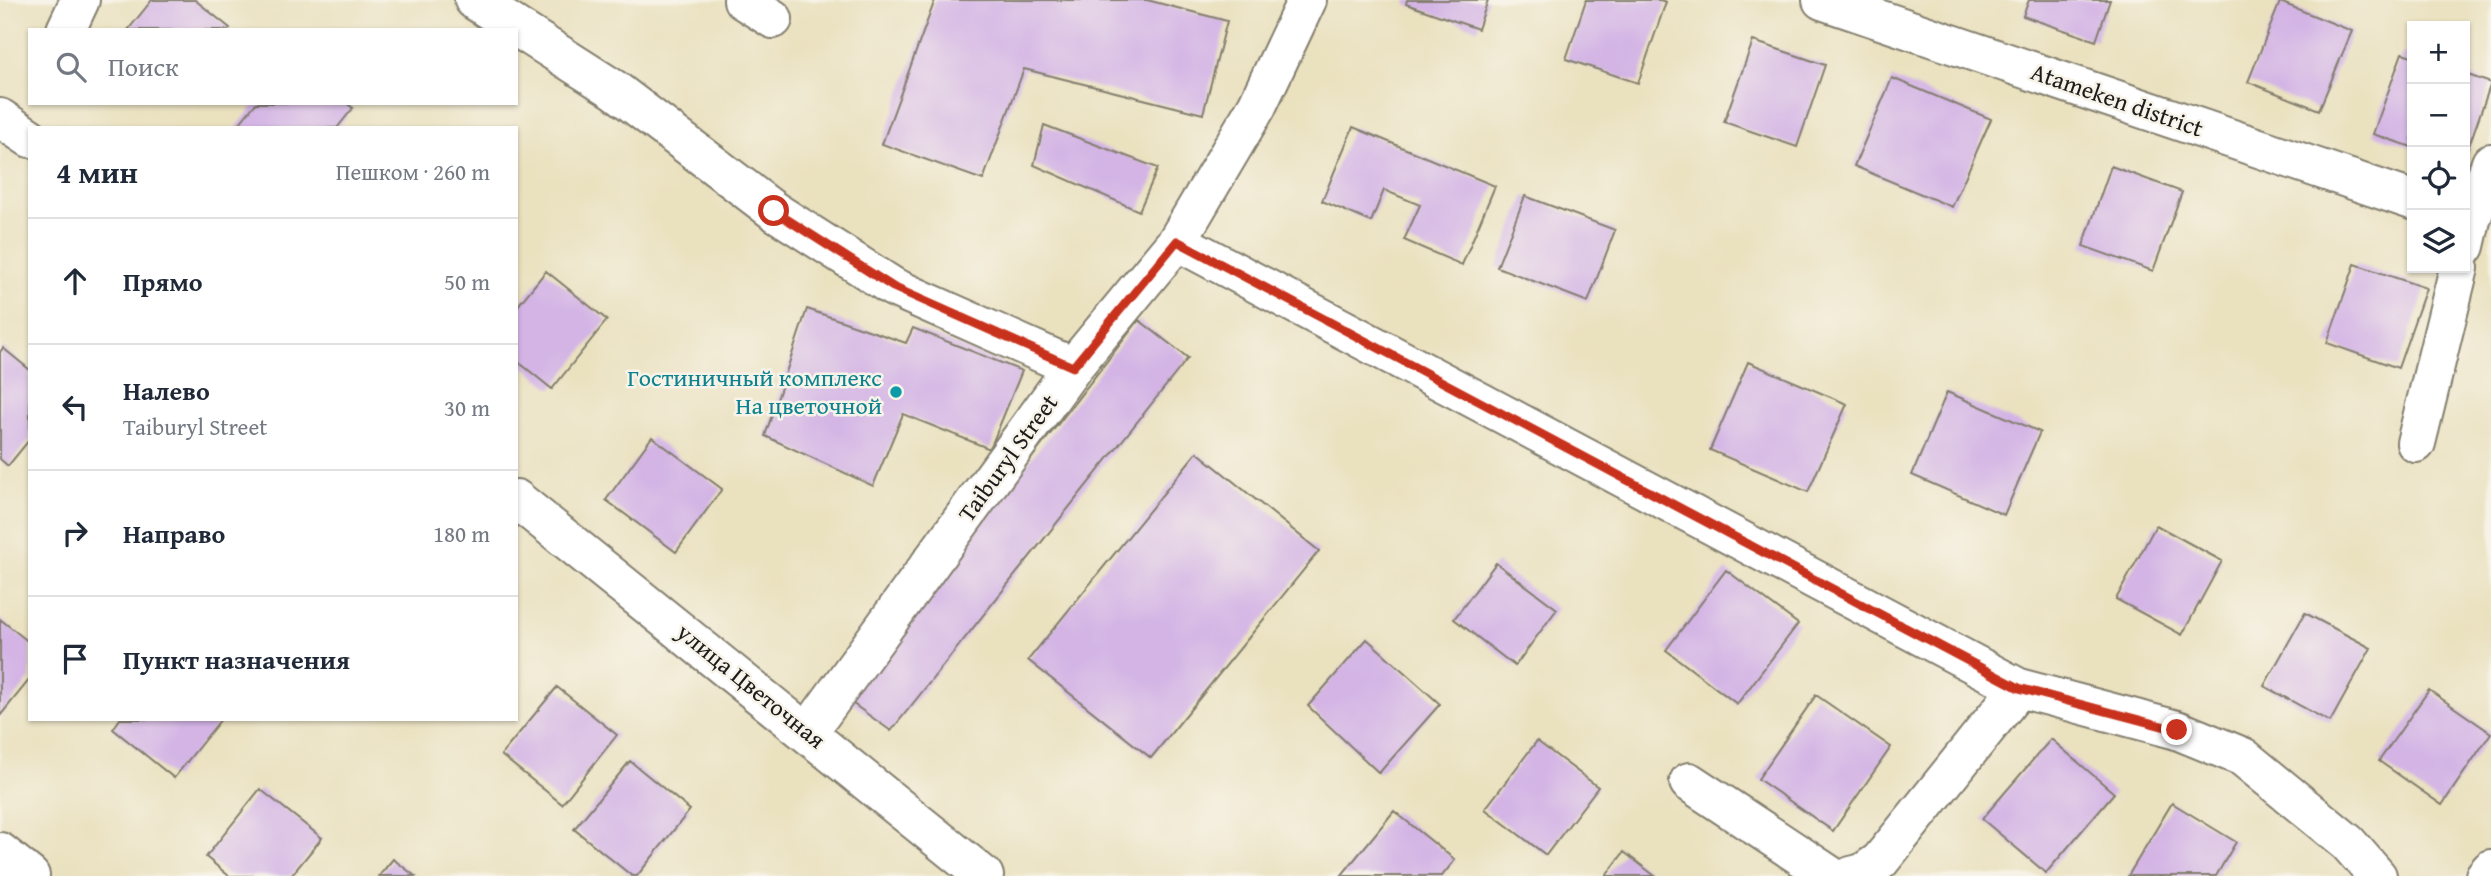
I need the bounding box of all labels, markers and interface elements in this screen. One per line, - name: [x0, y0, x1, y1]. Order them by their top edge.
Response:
- map controls: [2407, 21, 2470, 273]
- button: +: [2407, 21, 2470, 84]
- search box: [28, 28, 518, 105]
- text: Поиск: [108, 47, 179, 86]
- icon: search: [52, 48, 90, 86]
- street label: Atameken district: [2026, 54, 2209, 146]
- button: −: [2407, 84, 2470, 147]
- button: locate: [2407, 147, 2470, 210]
- text: 4 мин: [56, 150, 138, 194]
- text: Пешком · 260 m: [336, 155, 490, 188]
- route start: [758, 195, 789, 226]
- button: layers: [2407, 210, 2470, 273]
- icon: ahead: [56, 262, 94, 300]
- text: Прямо: [123, 262, 203, 301]
- text: 50 m: [444, 265, 490, 298]
- place label: Гостиничный комплекс На цветочной: [627, 360, 882, 423]
- text: Налево: [123, 371, 210, 410]
- marker: Гостиничный комплекс На цветочной: [888, 384, 904, 400]
- street label: Taiburyl Street: [949, 386, 1066, 529]
- icon: left: [56, 388, 94, 426]
- text: 30 m: [444, 391, 490, 424]
- text: Taiburyl Street: [123, 410, 267, 443]
- icon: right: [56, 514, 94, 552]
- text: Направо: [123, 514, 225, 553]
- text: 180 m: [433, 517, 490, 550]
- street label: улица Цветочная: [669, 614, 833, 757]
- icon: arrive: [56, 640, 94, 678]
- text: Пункт назначения: [123, 640, 350, 679]
- route end: [2161, 714, 2192, 745]

